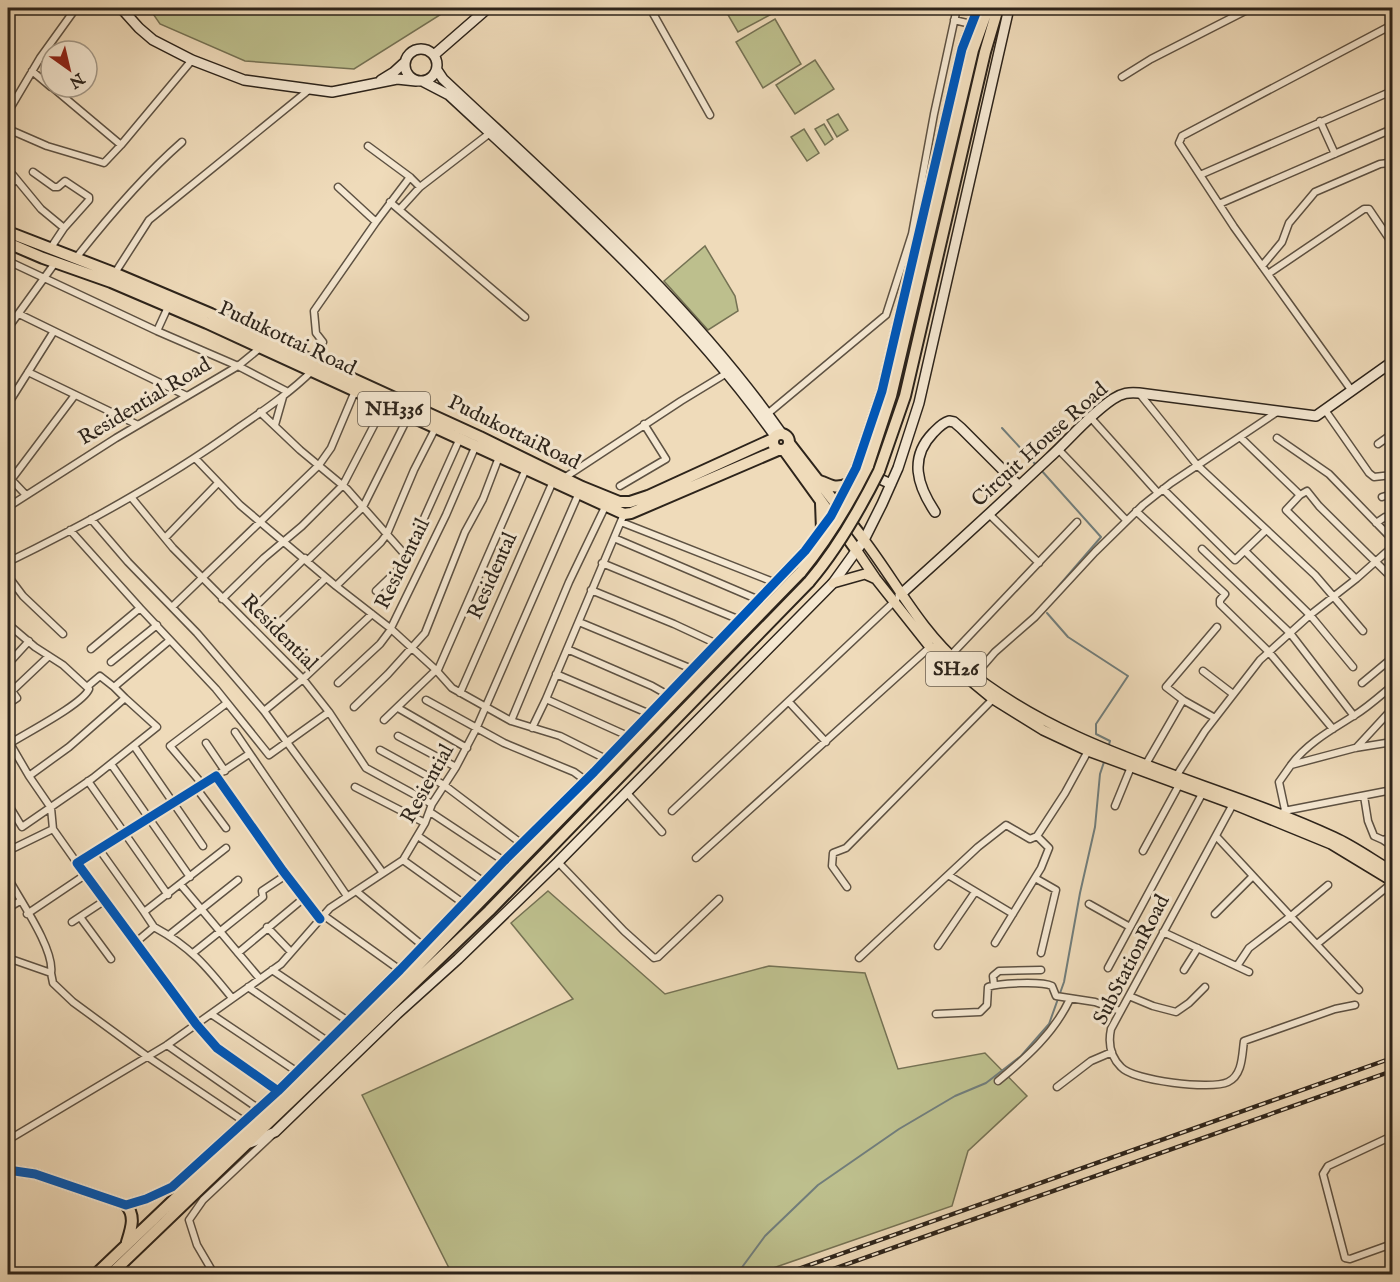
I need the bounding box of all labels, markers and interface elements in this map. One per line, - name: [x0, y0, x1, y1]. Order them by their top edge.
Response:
- north arrow: [39, 39, 99, 99]
- text: N: [65, 67, 88, 92]
- street label: Pudukottai Road: [214, 295, 361, 383]
- street label: Residential Road: [74, 351, 217, 452]
- street label: Circuit House Road: [966, 376, 1114, 513]
- street label: PudukottaiRoad: [443, 389, 585, 477]
- road number: NH336: [358, 392, 430, 426]
- street label: Residentail: [369, 514, 437, 614]
- street label: Residental: [462, 528, 524, 624]
- street label: Residential: [235, 589, 323, 677]
- road number: SH26: [926, 652, 986, 686]
- street label: Resiential: [395, 739, 461, 829]
- street label: SubStationRoad: [1088, 890, 1177, 1030]

